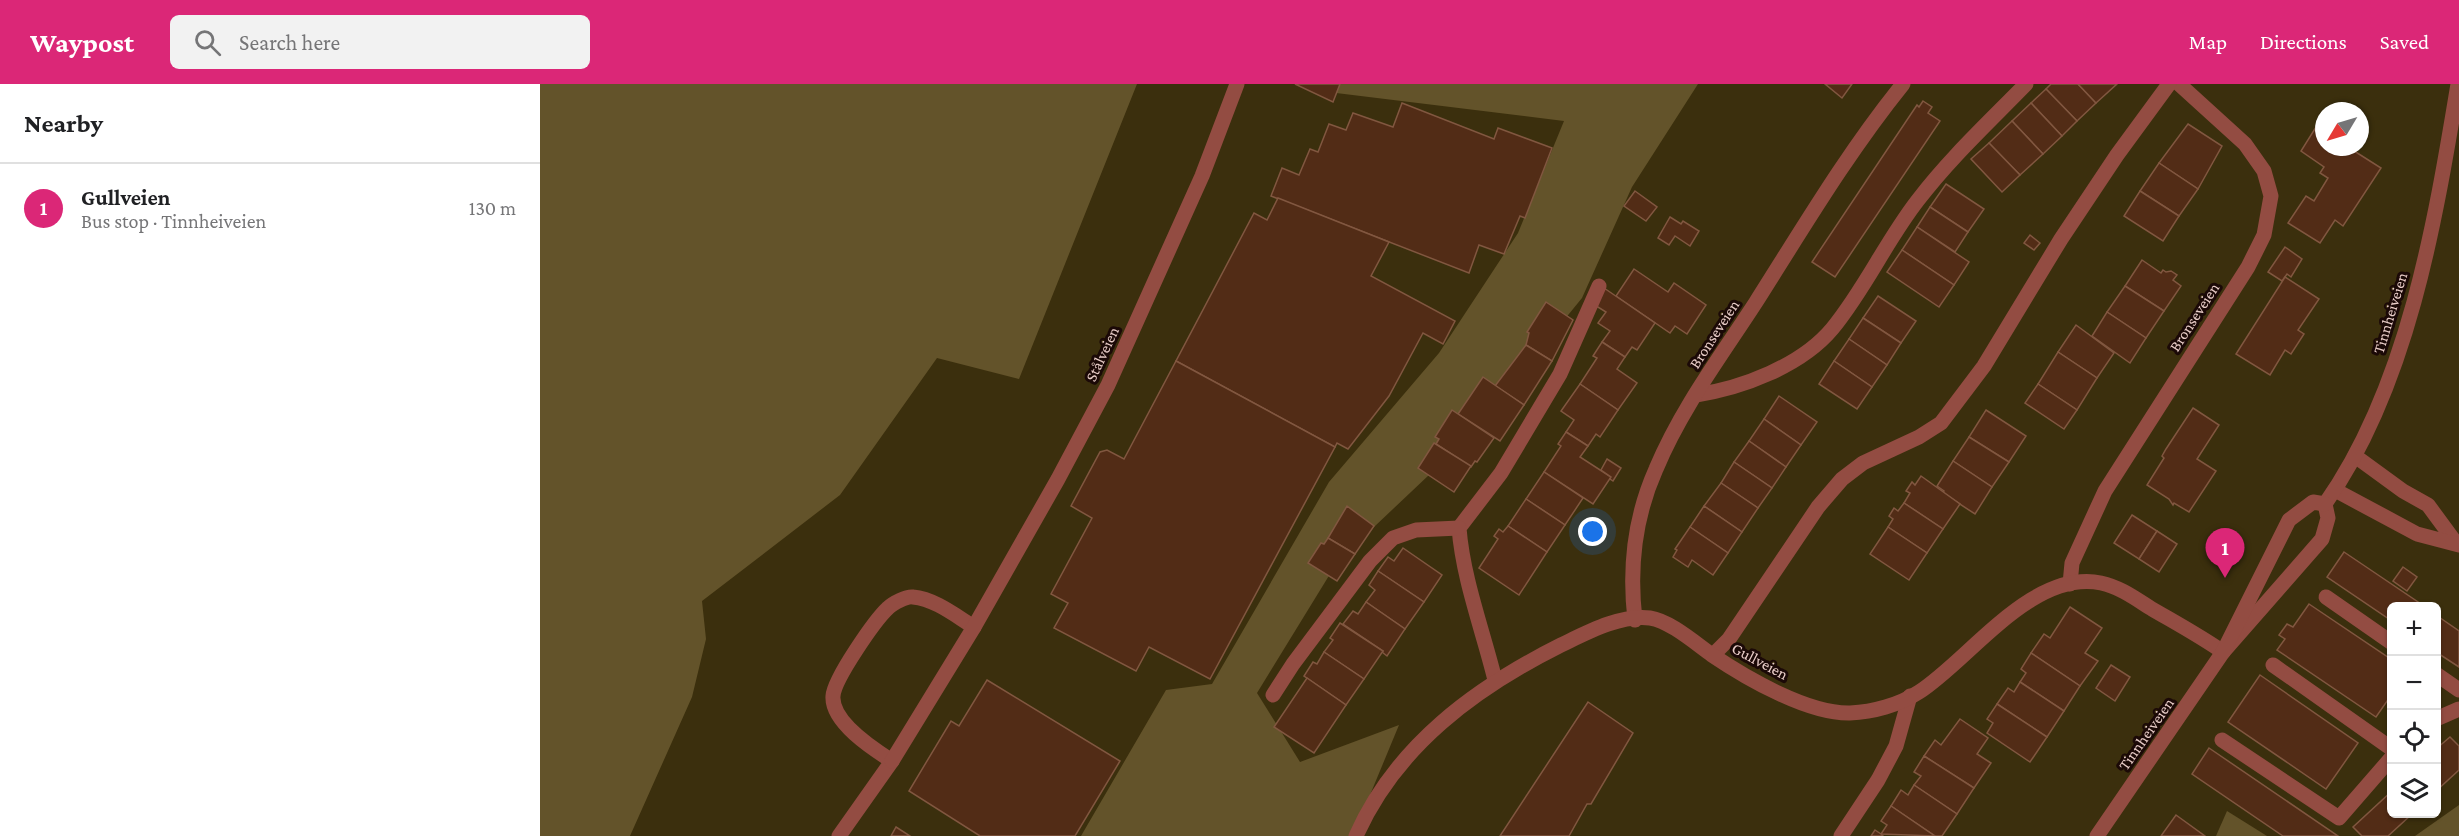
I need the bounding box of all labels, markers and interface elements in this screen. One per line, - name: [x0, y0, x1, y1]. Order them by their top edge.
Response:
- search box: [170, 15, 590, 69]
- icon: search: [191, 26, 224, 59]
- text: Waypost: [30, 27, 134, 58]
- text: Search here: [239, 30, 340, 55]
- text: Map: [2189, 30, 2227, 54]
- text: Directions: [2260, 30, 2347, 54]
- text: Saved: [2380, 30, 2429, 54]
- north arrow: [2315, 102, 2369, 156]
- text: Nearby: [24, 109, 103, 138]
- text: Gullveien: [81, 185, 170, 210]
- text: 1: [40, 197, 47, 219]
- text: 130 m: [469, 197, 516, 219]
- text: Bus stop · Tinnheiveien: [81, 210, 266, 232]
- street label: Tinnheiveien: [2370, 270, 2411, 356]
- street label: Bronseveien: [2166, 279, 2223, 354]
- street label: Bronseveien: [1686, 296, 1743, 371]
- street label: Stålveien: [1082, 324, 1122, 384]
- your location: [1578, 517, 1607, 546]
- pin: 1: [2206, 528, 2244, 578]
- map controls: [2387, 602, 2441, 818]
- button: +: [2387, 602, 2441, 656]
- street label: Gullveien: [1729, 639, 1791, 683]
- button: −: [2387, 656, 2441, 710]
- street label: Tinnheiveien: [2115, 694, 2177, 773]
- button: locate: [2387, 710, 2441, 764]
- button: layers: [2387, 764, 2441, 818]

